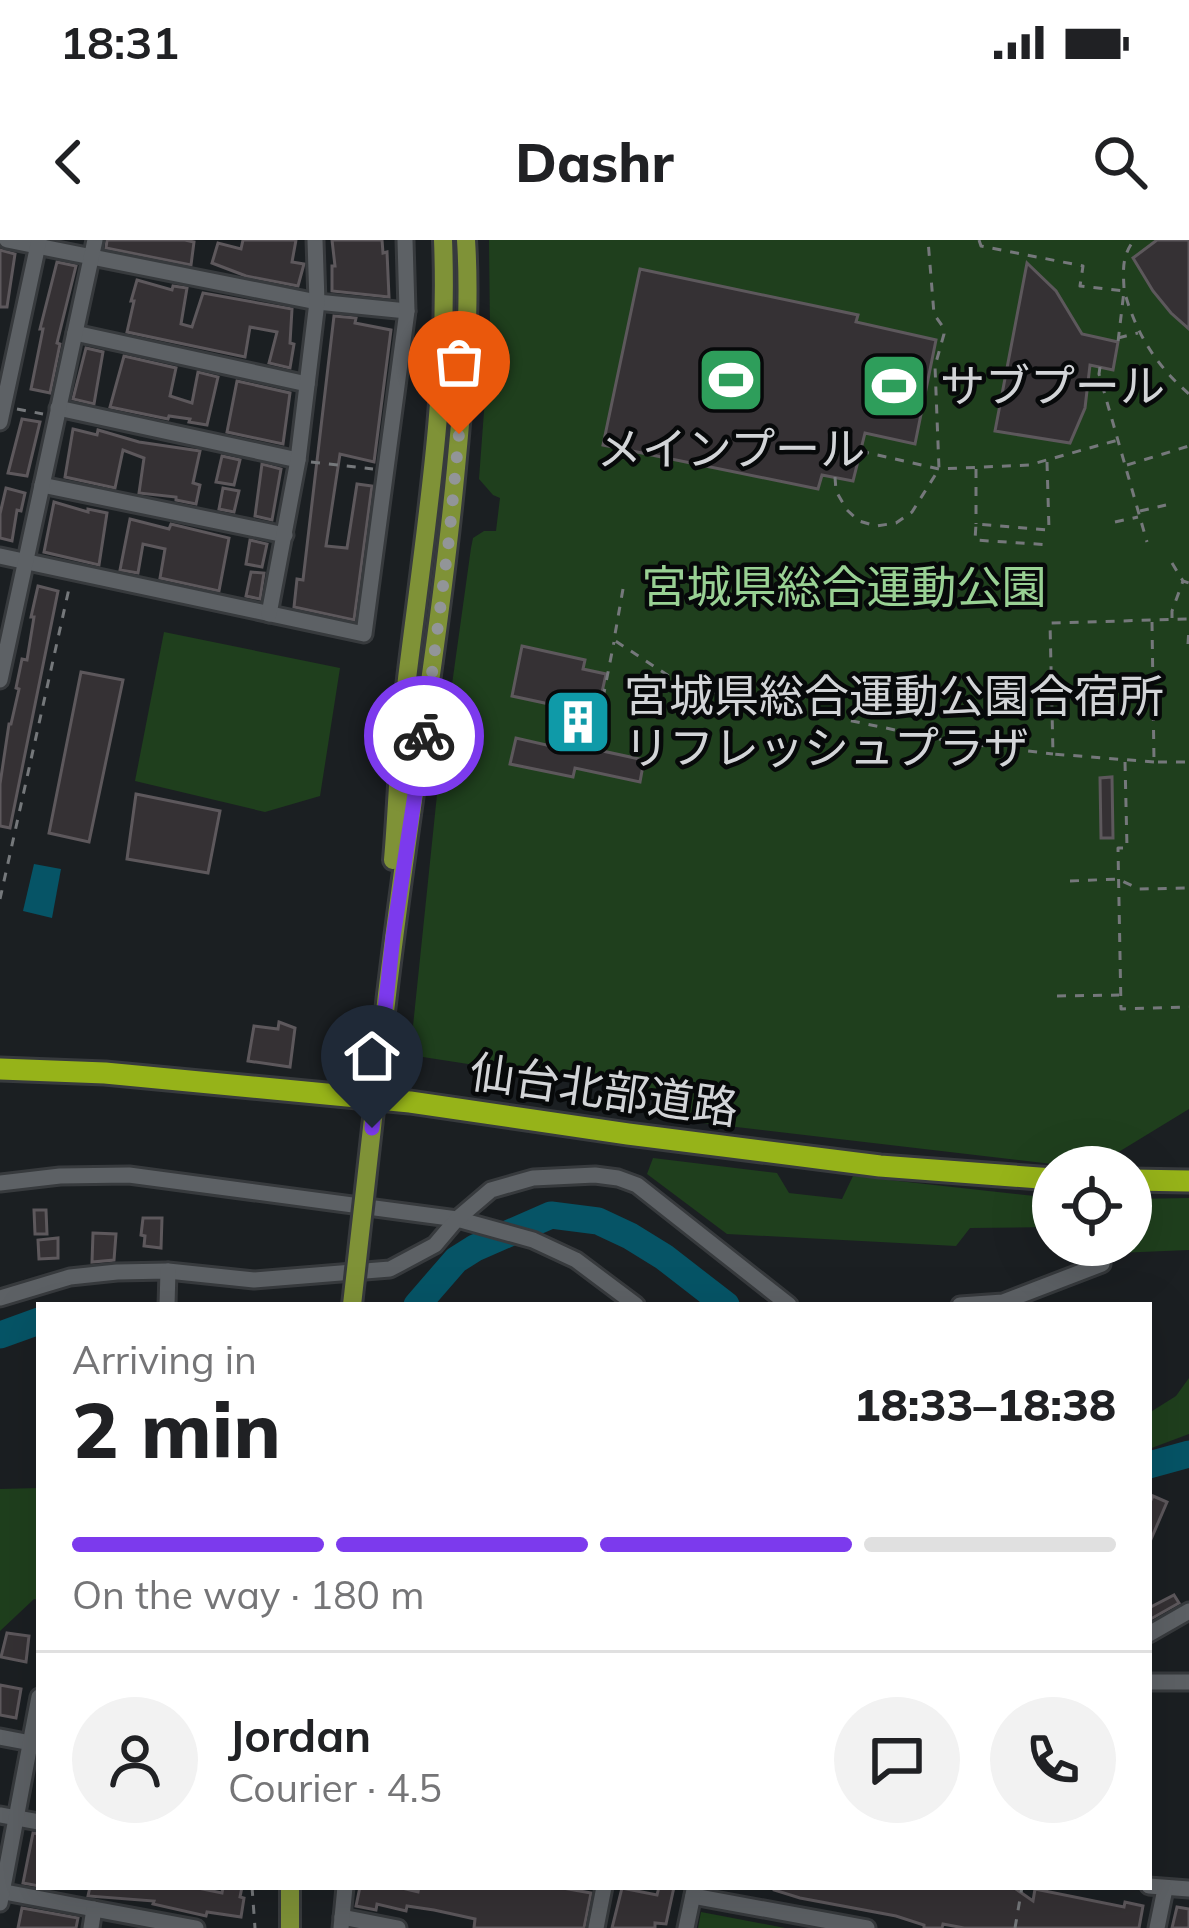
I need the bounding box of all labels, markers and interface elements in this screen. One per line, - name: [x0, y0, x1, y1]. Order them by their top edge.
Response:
- text: 18:31: [60, 14, 179, 70]
- text: Dashr: [515, 128, 674, 196]
- icon: back: [36, 129, 102, 195]
- icon: search: [1087, 129, 1153, 195]
- pin: [408, 311, 510, 434]
- icon: bag: [426, 329, 492, 395]
- sports icon: メインプール: [696, 345, 766, 415]
- sports icon: サブプール: [859, 351, 929, 421]
- place label: サブプール: [940, 357, 1165, 413]
- place label: メインプール: [597, 420, 865, 476]
- park label: 宮城県総合運動公園: [641, 558, 1047, 614]
- place label: 宮城県総合運動公園合宿所 リフレッシュプラザ: [624, 667, 1164, 775]
- courier: [364, 676, 484, 796]
- building icon: 宮城県総合運動公園合宿所 リフレッシュプラザ: [543, 687, 613, 757]
- icon: bike: [391, 703, 457, 769]
- pin: [321, 1005, 423, 1128]
- icon: home: [339, 1023, 405, 1089]
- street label: 仙台北部道路: [467, 1042, 742, 1136]
- map controls: [1032, 1146, 1152, 1266]
- button: locate: [1032, 1146, 1152, 1266]
- text: Arriving in: [72, 1335, 257, 1384]
- text: 18:33–18:38: [854, 1376, 1116, 1432]
- text: 2 min: [72, 1380, 281, 1478]
- text: On the way · 180 m: [72, 1570, 424, 1619]
- button: person: [72, 1697, 198, 1823]
- button: chat: [834, 1697, 960, 1823]
- button: phone: [990, 1697, 1116, 1823]
- text: Jordan: [228, 1707, 371, 1763]
- text: Courier · 4.5: [228, 1763, 442, 1812]

